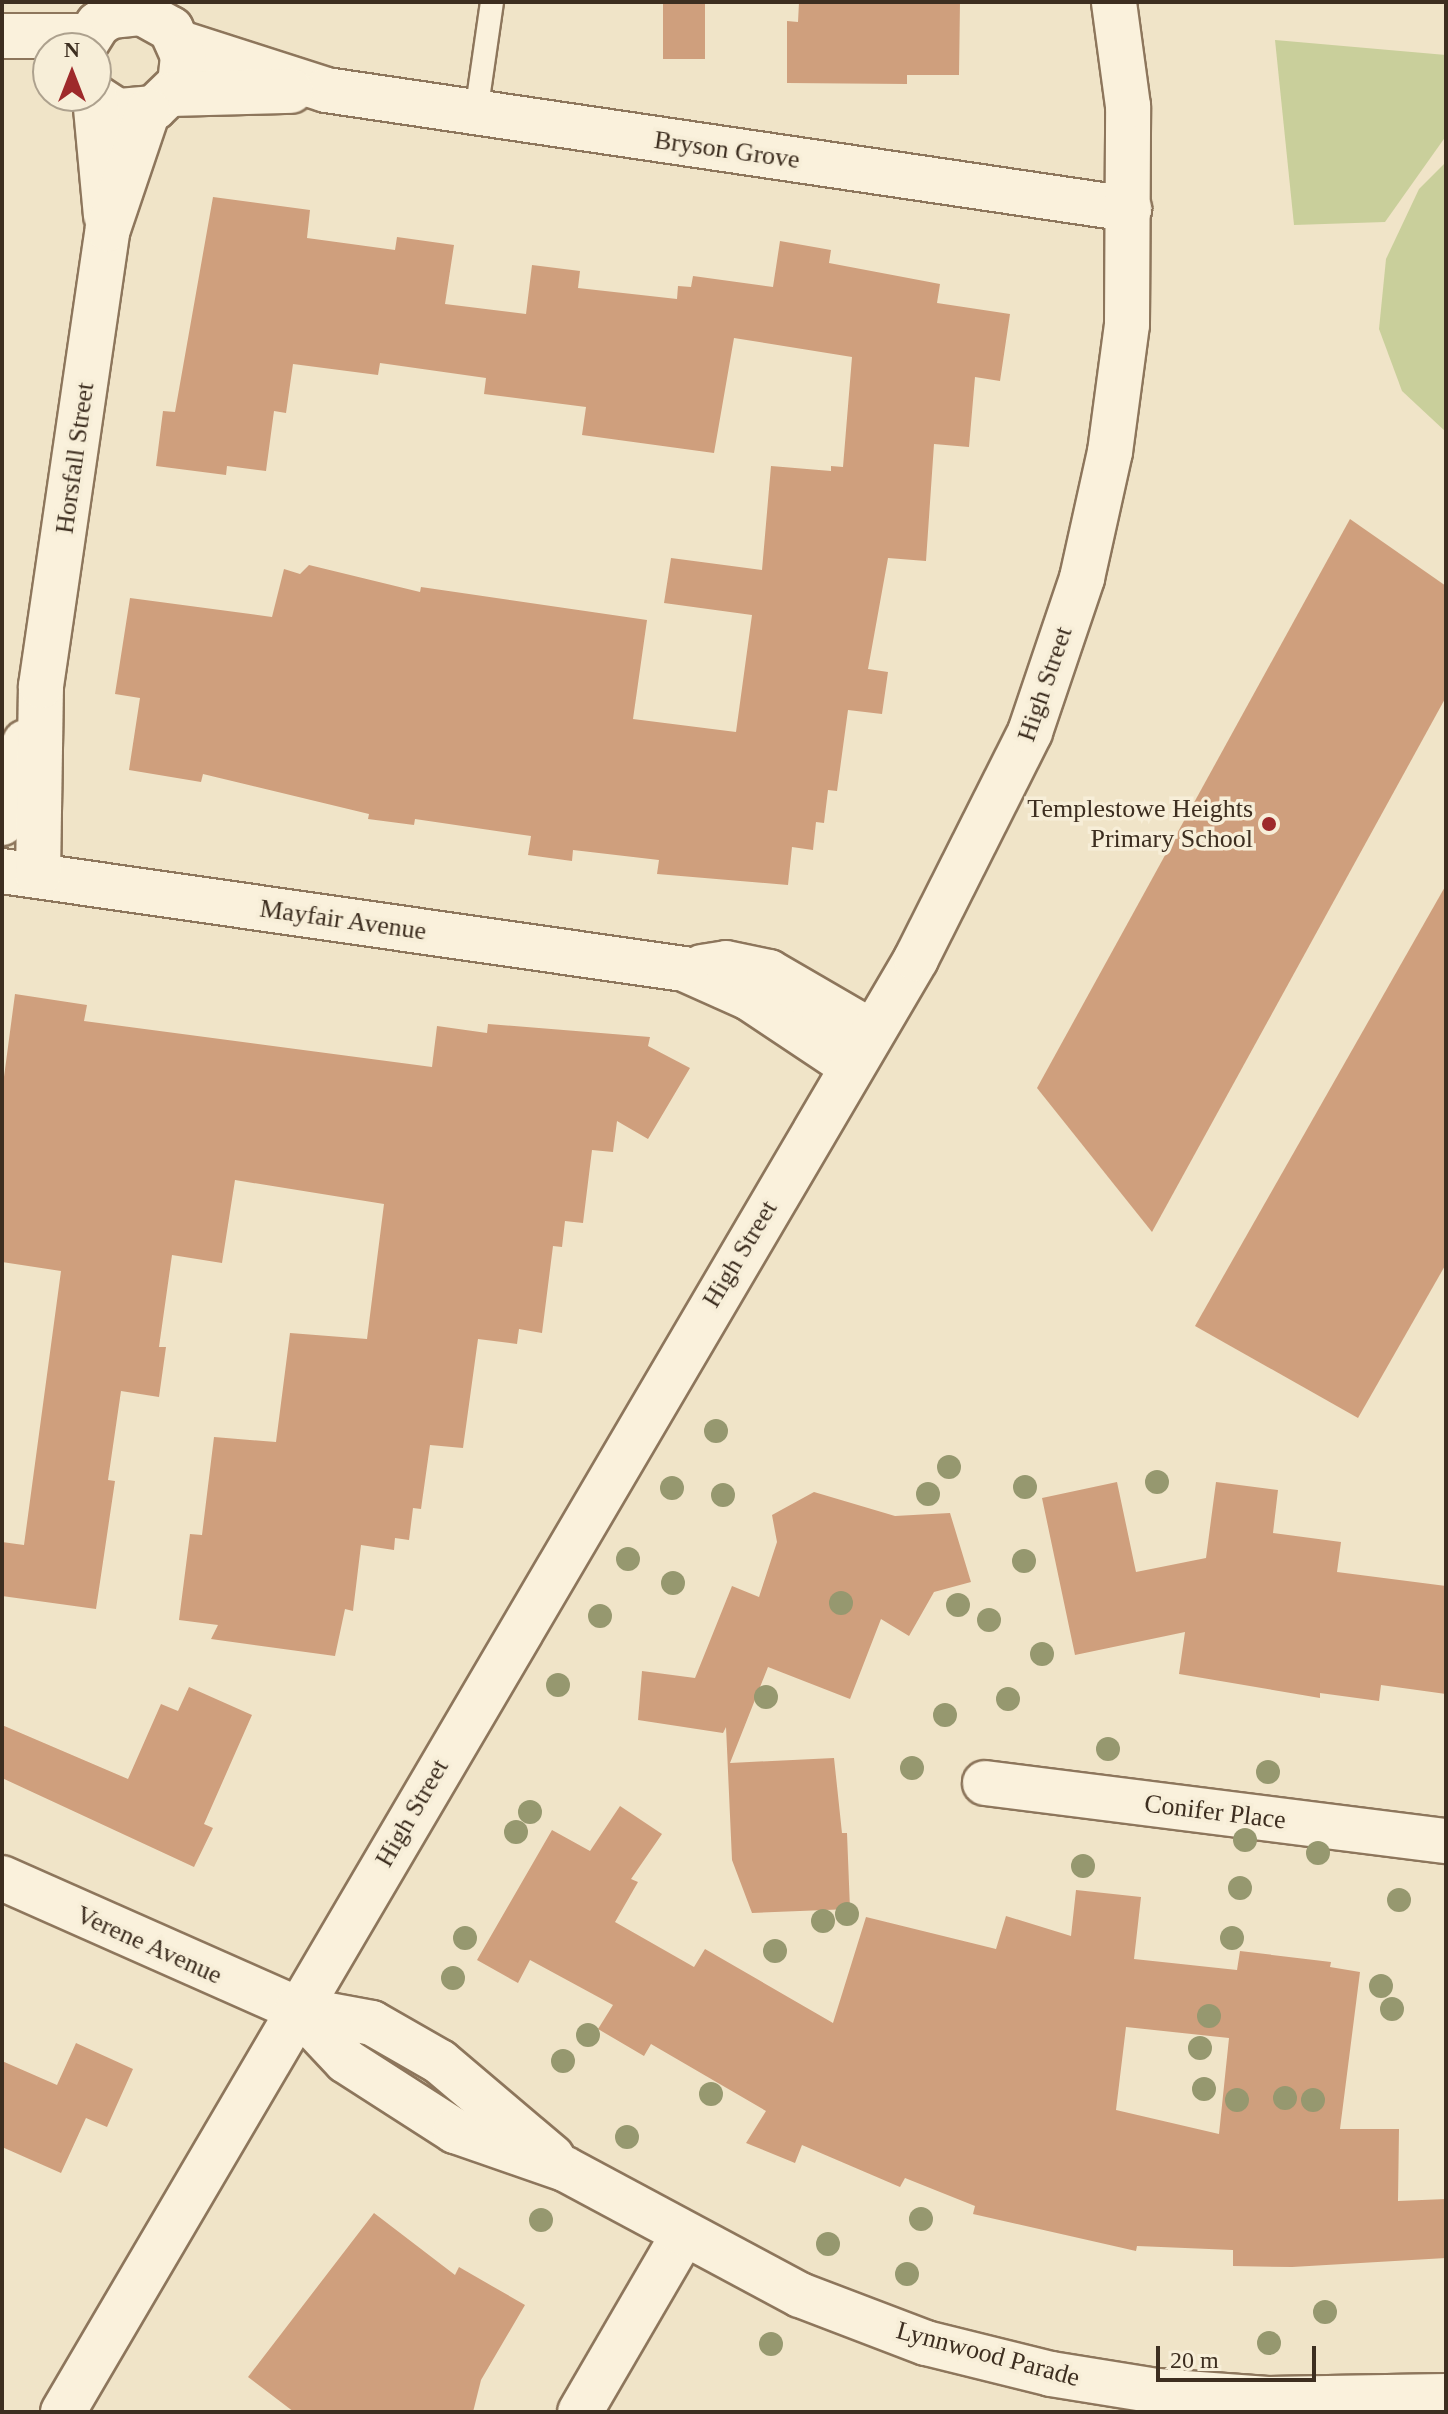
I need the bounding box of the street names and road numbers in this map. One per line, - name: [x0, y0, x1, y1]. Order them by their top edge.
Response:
- street label: Bryson Grove: [652, 124, 802, 176]
- street label: Horsfall Street: [49, 380, 101, 536]
- street label: High Street: [1011, 623, 1079, 745]
- street label: Mayfair Avenue: [257, 893, 429, 947]
- street label: High Street: [696, 1195, 784, 1313]
- street label: High Street: [369, 1754, 455, 1872]
- street label: Conifer Place: [1143, 1788, 1287, 1836]
- street label: Verene Avenue: [71, 1899, 227, 1991]
- street label: Lynnwood Parade: [893, 2315, 1083, 2393]

